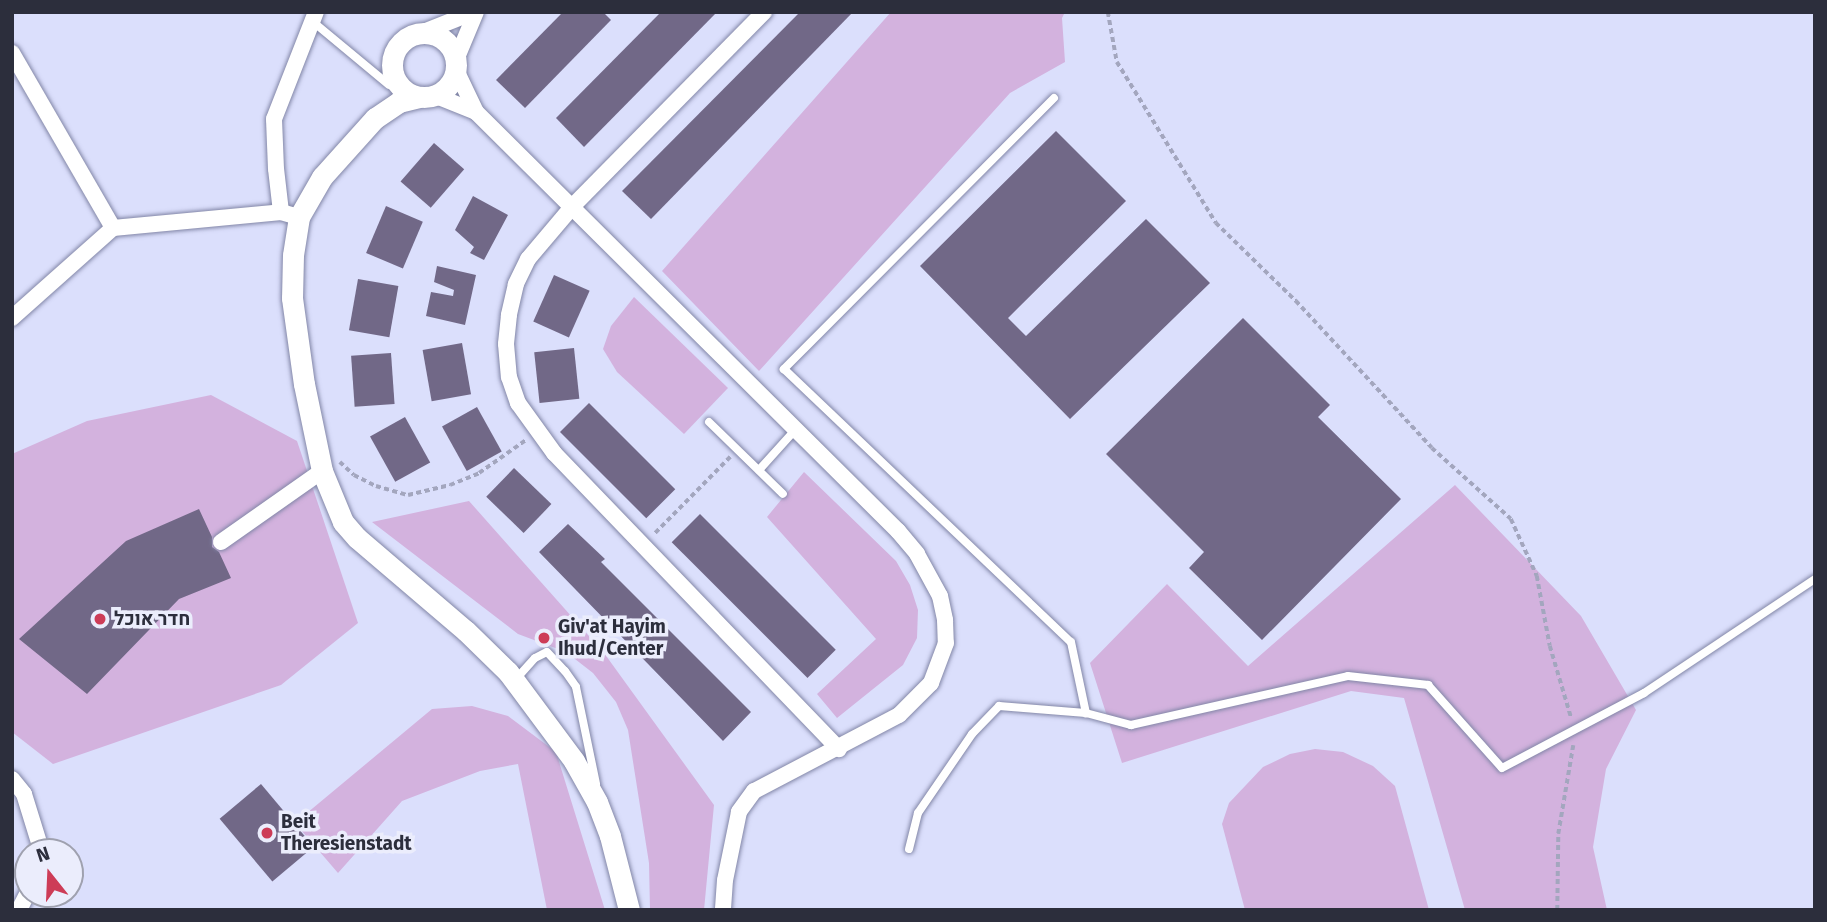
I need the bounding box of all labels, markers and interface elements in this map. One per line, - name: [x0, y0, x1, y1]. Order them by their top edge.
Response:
- place label: חדר אוכל: [114, 608, 190, 630]
- marker: חדר אוכל: [92, 611, 108, 627]
- place label: Giv'at Hayim Ihud/Center: [558, 616, 666, 660]
- marker: Giv'at Hayim Ihud/Center: [536, 630, 552, 646]
- place label: Beit Theresienstadt: [281, 811, 412, 855]
- marker: Beit Theresienstadt: [259, 825, 275, 841]
- north arrow: [14, 838, 84, 908]
- text: N: [33, 842, 53, 867]

